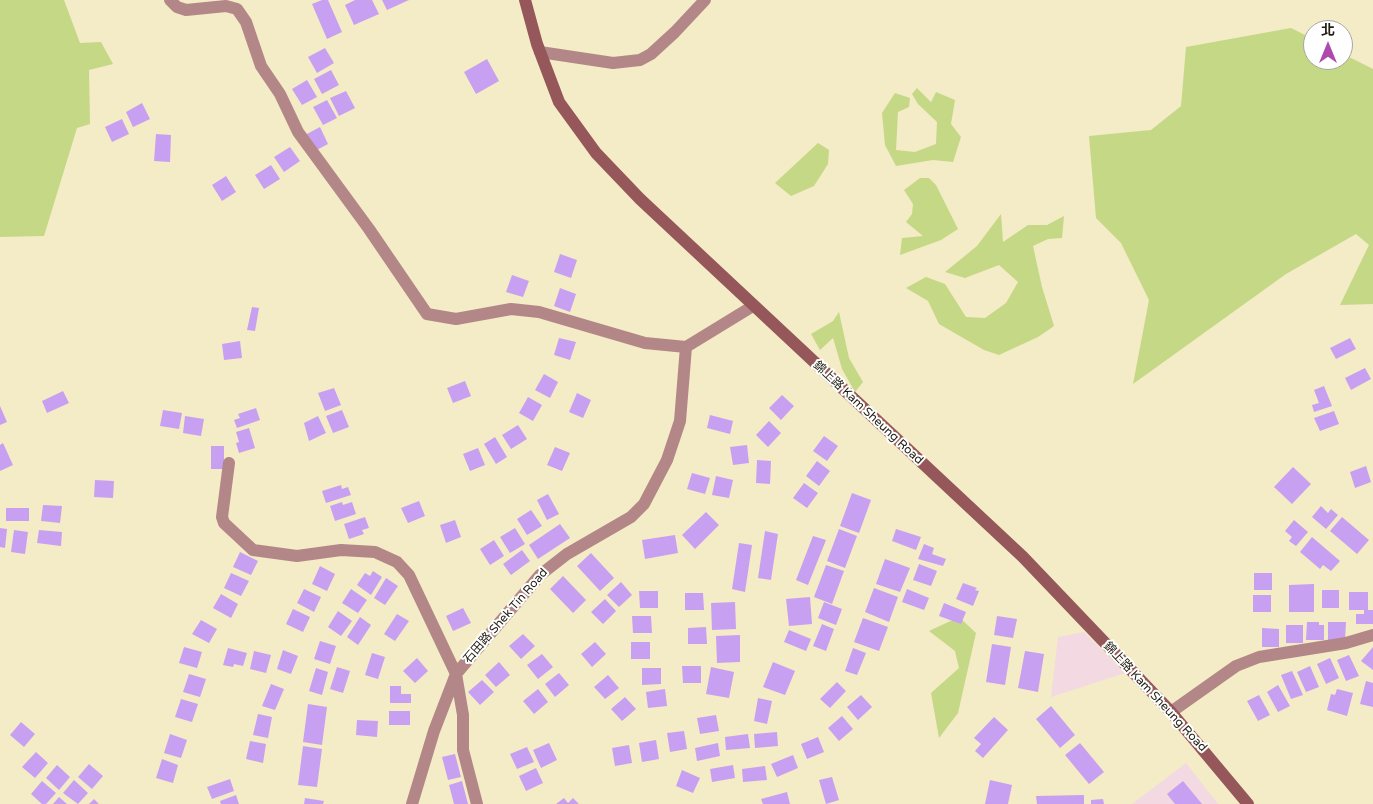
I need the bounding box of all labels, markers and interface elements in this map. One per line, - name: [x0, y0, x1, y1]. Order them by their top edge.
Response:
- north arrow: [1303, 20, 1353, 70]
- text: 北: [1321, 22, 1335, 39]
- street label: 錦上路 Kam Sheung Road: [810, 358, 926, 468]
- street label: 石田路 Shek Tin Road: [461, 566, 551, 666]
- street label: 錦上路 Kam Sheung Road: [1100, 639, 1210, 755]

